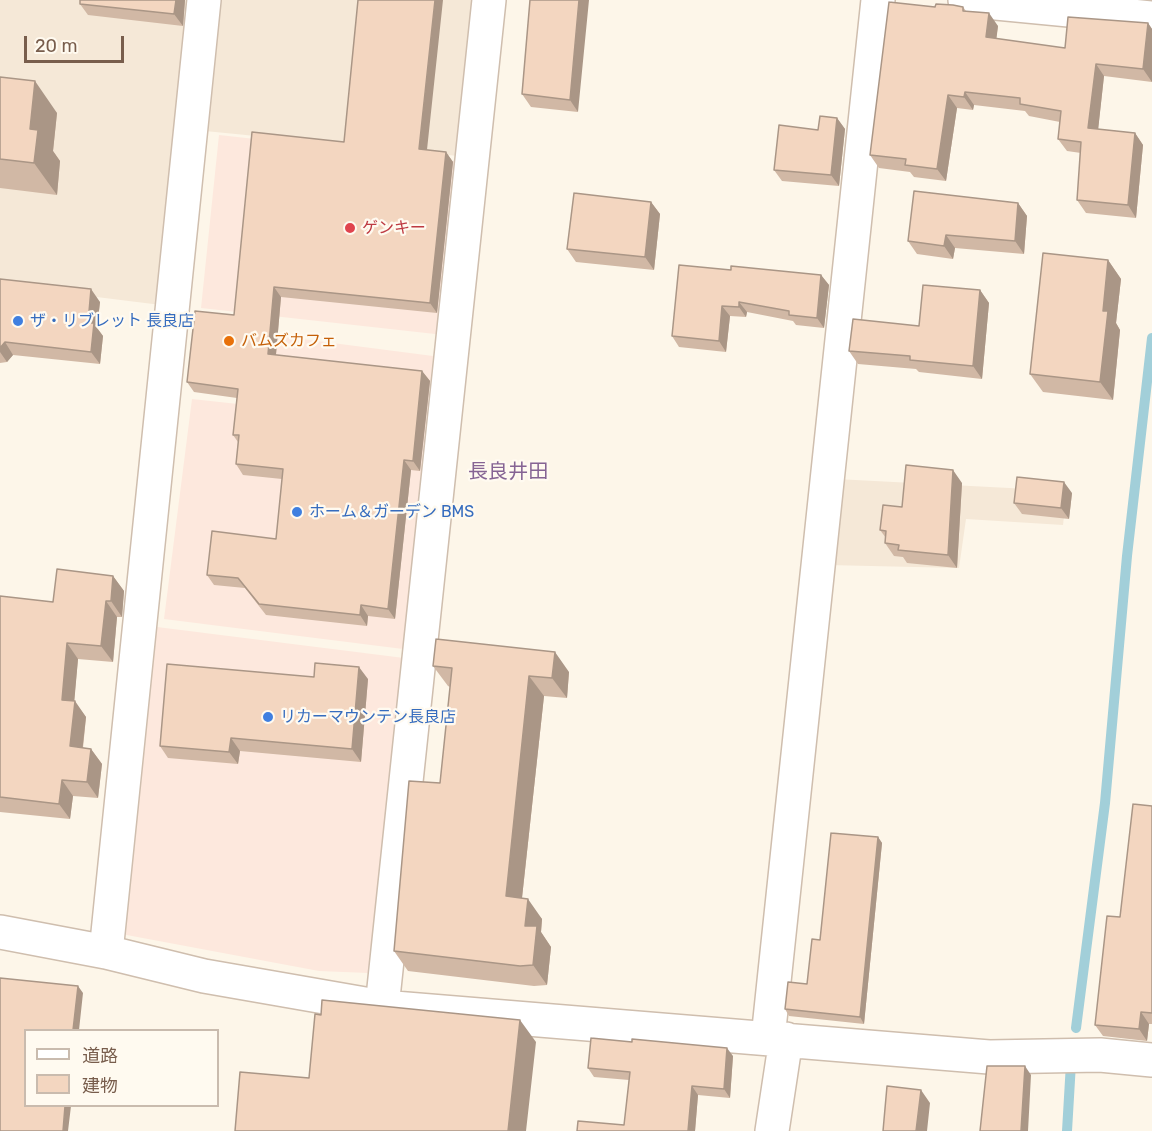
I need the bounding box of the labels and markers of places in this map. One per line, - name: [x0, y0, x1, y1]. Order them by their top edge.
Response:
- place label: ゲンキー: [362, 218, 426, 238]
- marker: ゲンキー: [343, 221, 357, 235]
- place label: ザ・リブレット 長良店: [30, 311, 194, 331]
- marker: ザ・リブレット 長良店: [11, 314, 25, 328]
- place label: バムズカフェ: [241, 331, 337, 351]
- marker: バムズカフェ: [222, 334, 236, 348]
- place label: ホーム＆ガーデン BMS: [309, 502, 474, 522]
- marker: ホーム＆ガーデン BMS: [290, 505, 304, 519]
- place label: リカーマウンテン長良店: [280, 707, 456, 727]
- marker: リカーマウンテン長良店: [261, 710, 275, 724]

